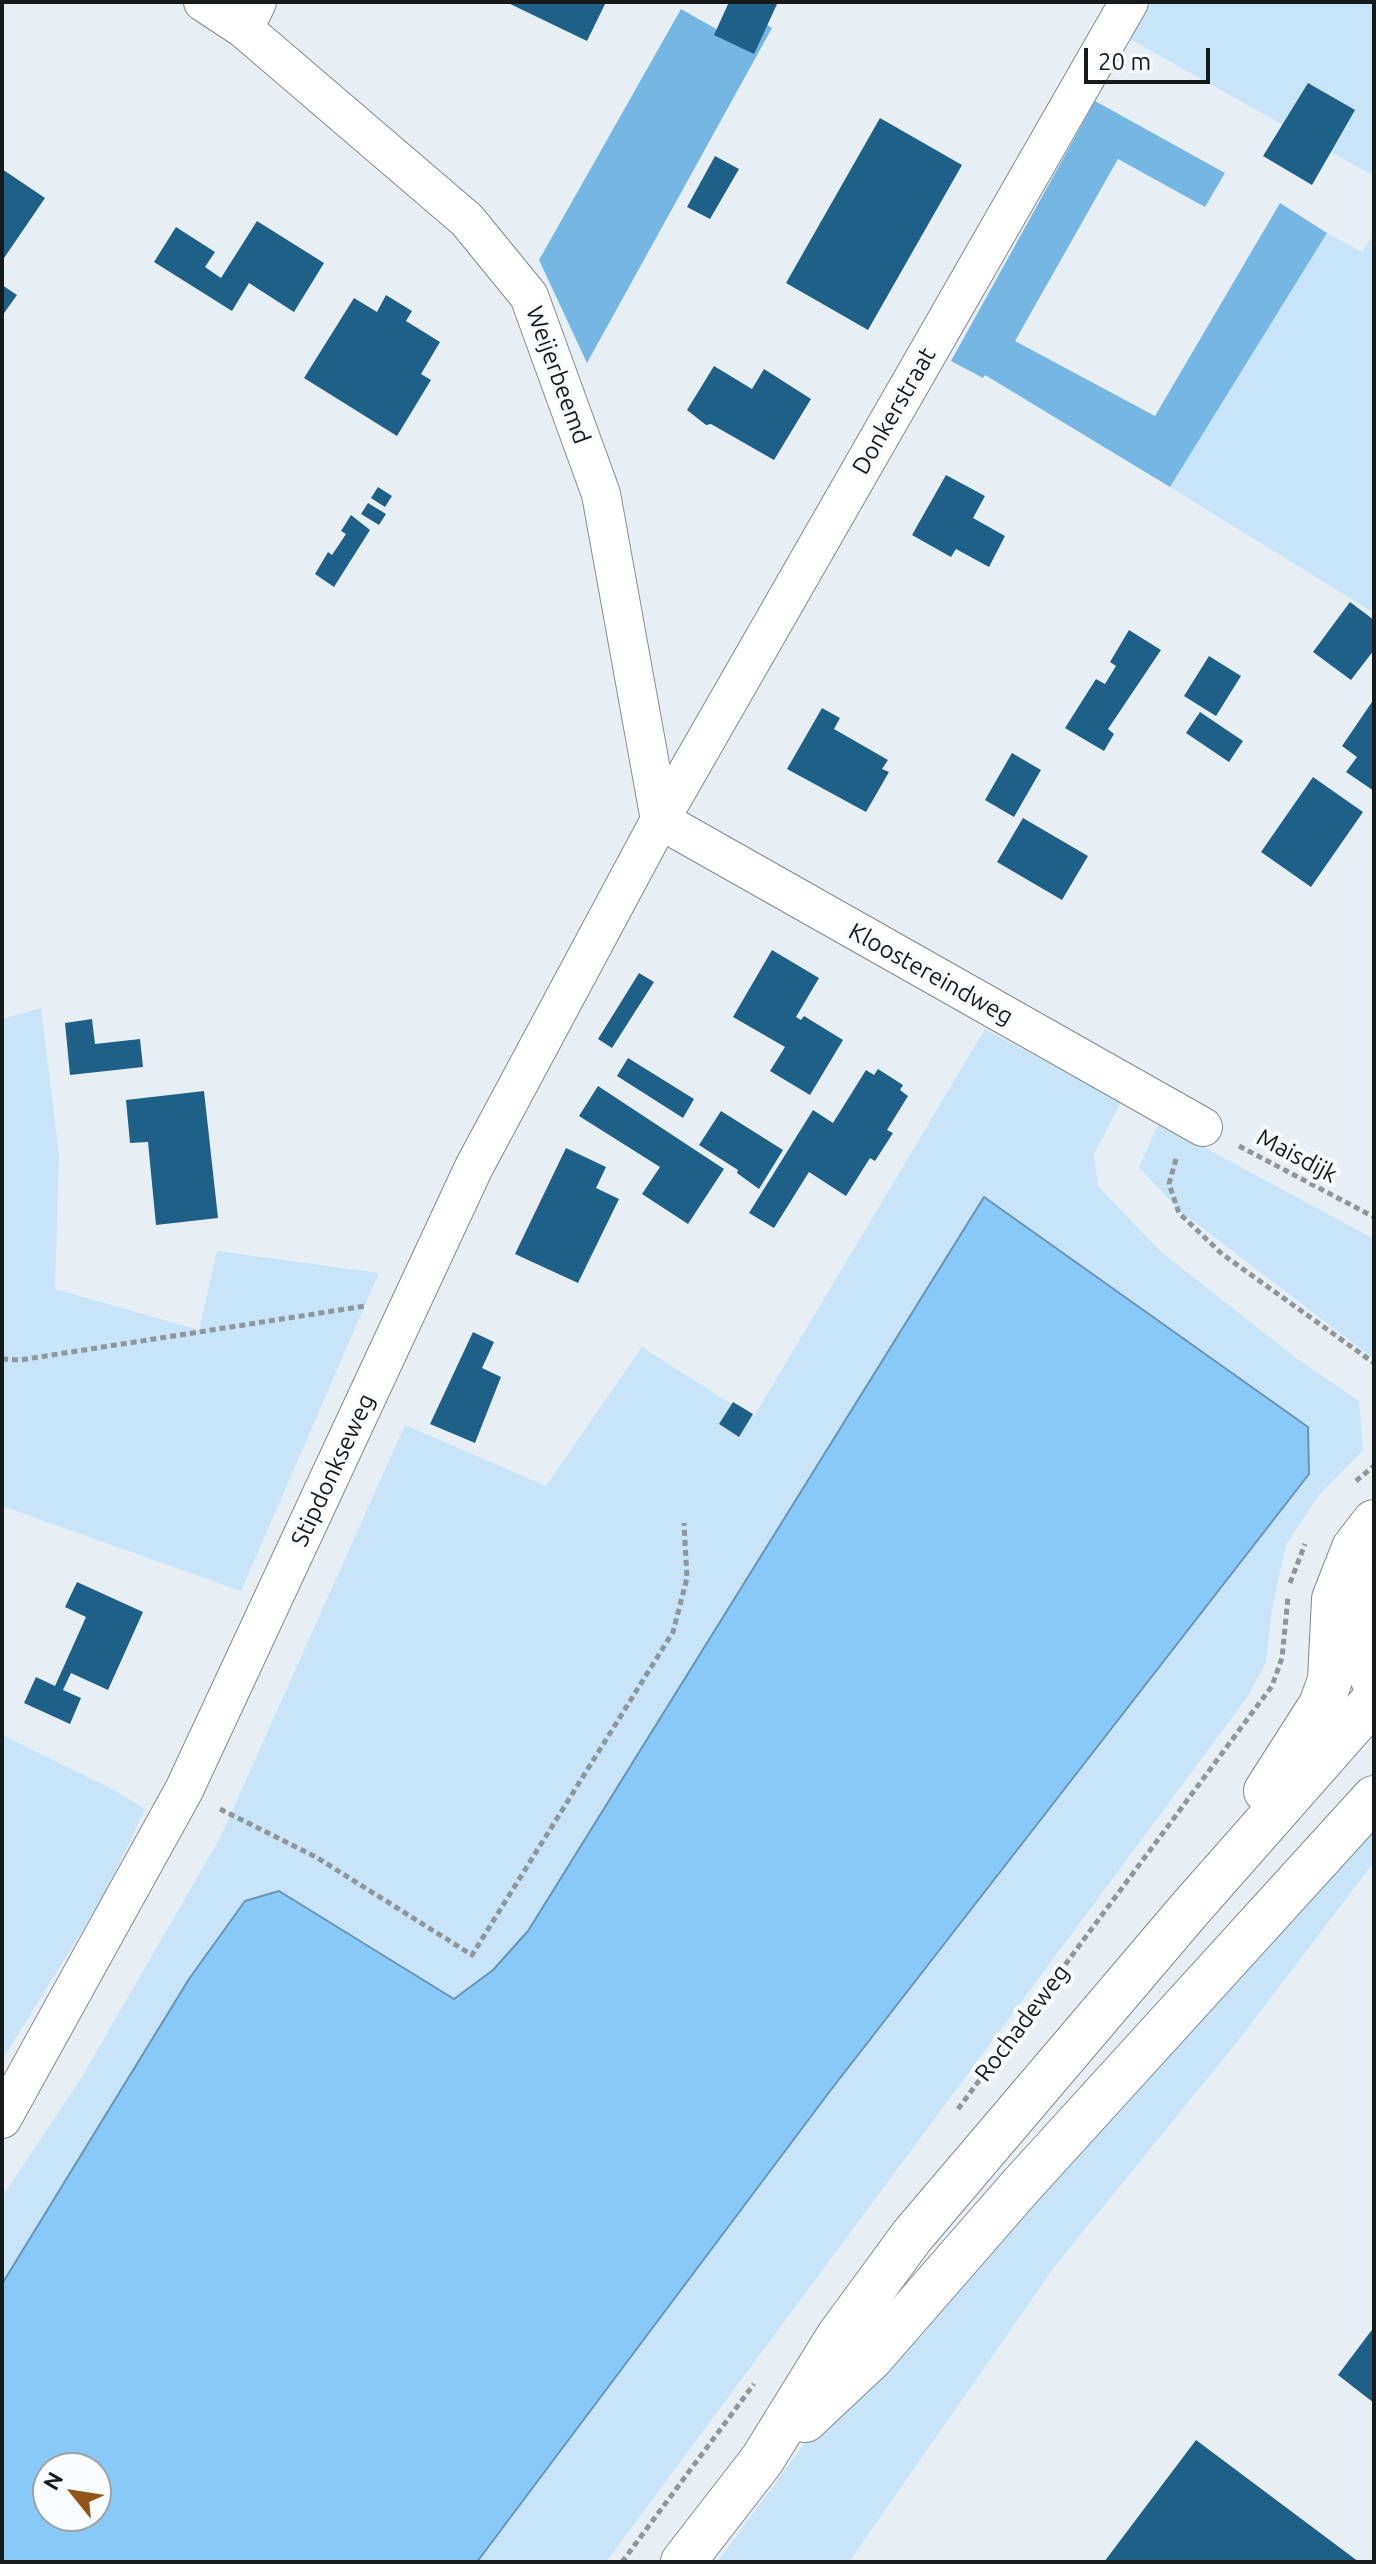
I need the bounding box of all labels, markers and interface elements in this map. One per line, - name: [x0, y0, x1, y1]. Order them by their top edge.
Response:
- scale bar: [1088, 32, 1214, 82]
- text: 20 m: [1098, 48, 1151, 75]
- street label: Weijerbeemd: [520, 302, 596, 448]
- street label: Donkerstraat: [846, 342, 942, 480]
- street label: Kloostereindweg: [844, 917, 1018, 1031]
- street label: Maisdijk: [1252, 1123, 1342, 1189]
- street label: Stipdonkseweg: [285, 1389, 381, 1551]
- street label: Rochadeweg: [969, 1959, 1075, 2087]
- north arrow: [32, 2452, 112, 2532]
- text: N: [38, 2467, 67, 2494]

